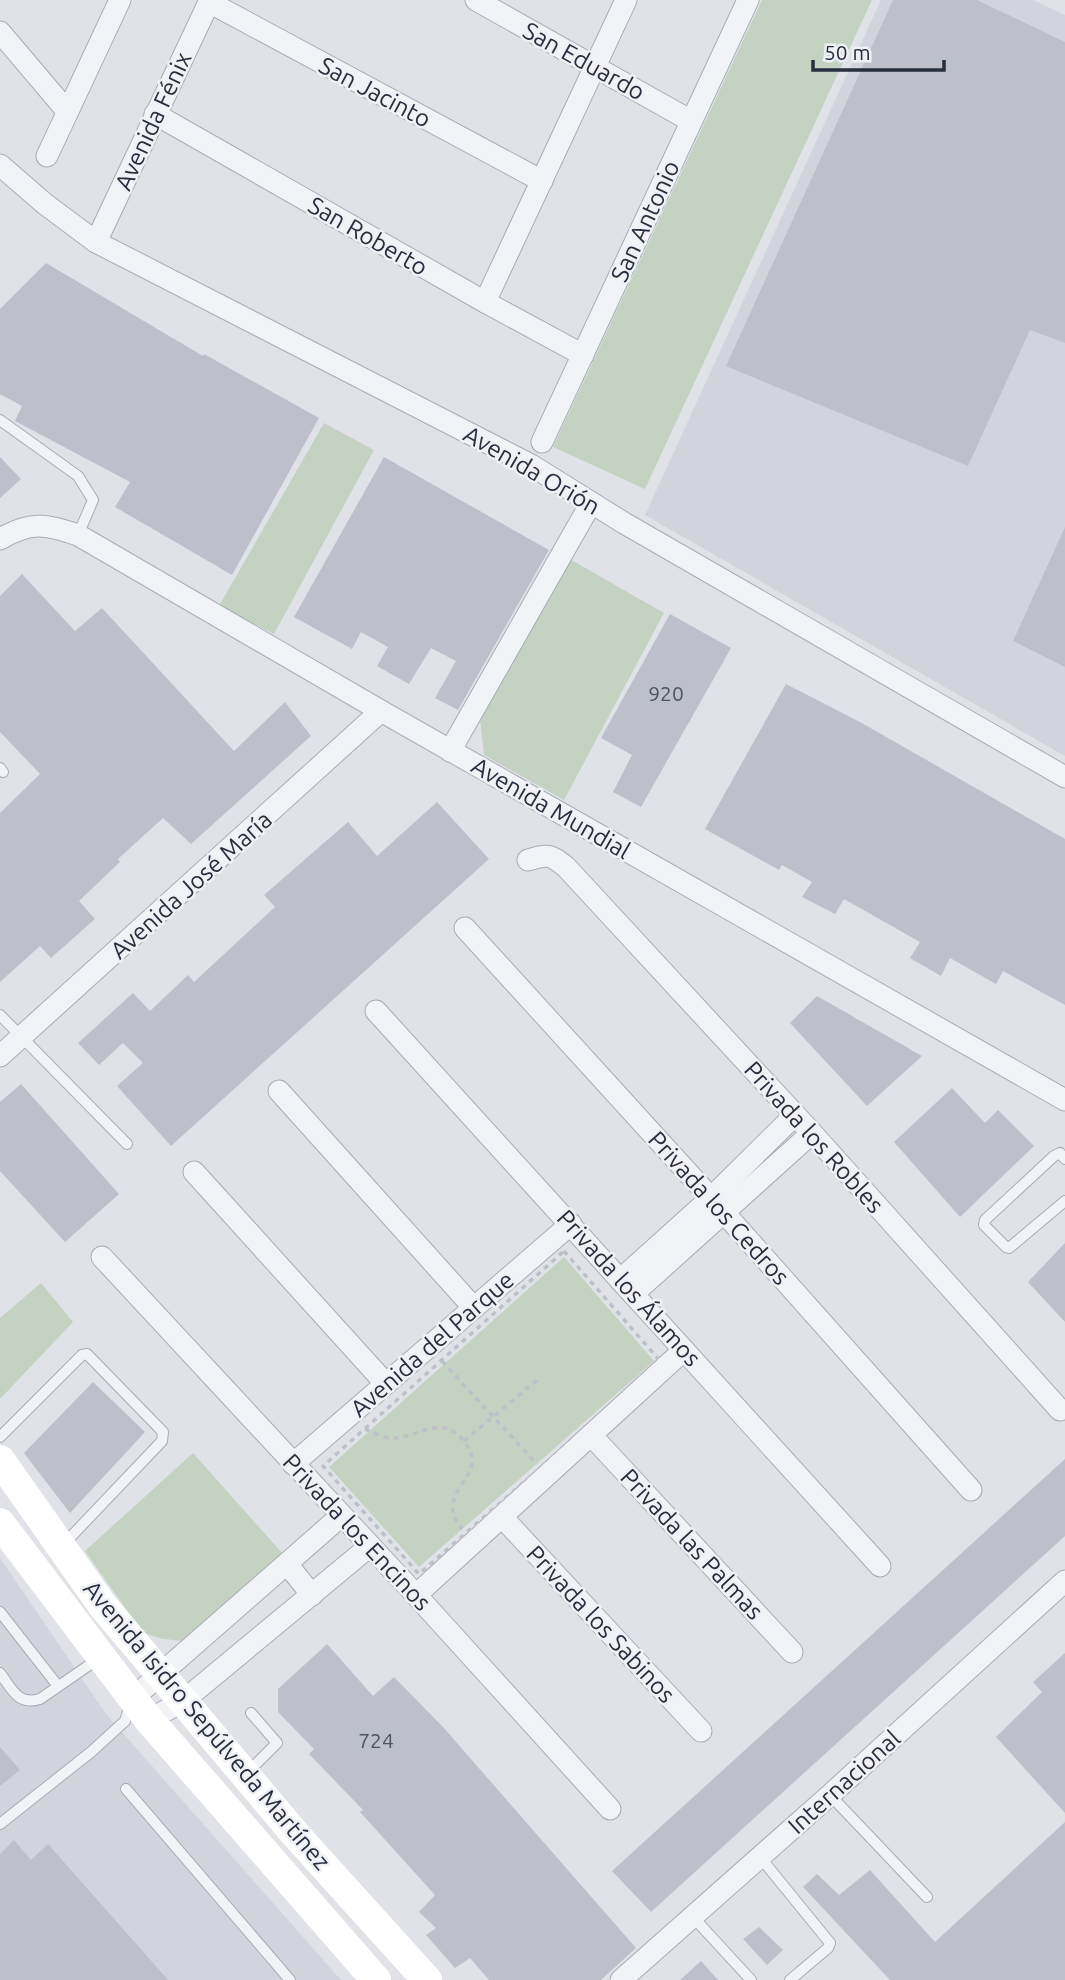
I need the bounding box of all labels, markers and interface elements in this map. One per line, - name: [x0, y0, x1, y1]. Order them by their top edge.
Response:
- street label: San Eduardo: [519, 17, 649, 105]
- scale bar: [813, 28, 944, 72]
- text: 50 m: [824, 40, 871, 64]
- street label: Avenida Fénix: [109, 48, 197, 194]
- street label: San Jacinto: [315, 51, 435, 133]
- street label: San Antonio: [605, 156, 685, 286]
- street label: San Roberto: [304, 191, 432, 281]
- street label: Avenida Orión: [459, 420, 605, 520]
- house number: 920: [648, 681, 684, 705]
- street label: Avenida Mundial: [467, 752, 635, 864]
- street label: Avenida José María: [105, 806, 277, 964]
- street label: Privada los Robles: [739, 1056, 889, 1218]
- street label: Privada los Cedros: [643, 1126, 795, 1290]
- street label: Privada los Álamos: [552, 1204, 707, 1372]
- street label: Avenida del Parque: [345, 1266, 519, 1422]
- street label: Privada los Encinos: [278, 1448, 436, 1616]
- street label: Privada las Palmas: [615, 1463, 769, 1625]
- street label: Privada los Sabinos: [521, 1540, 681, 1708]
- street label: Avenida Isidro Sepúlveda Martínez: [78, 1575, 336, 1875]
- street label: Internacional: [783, 1725, 905, 1839]
- house number: 724: [358, 1728, 394, 1752]

